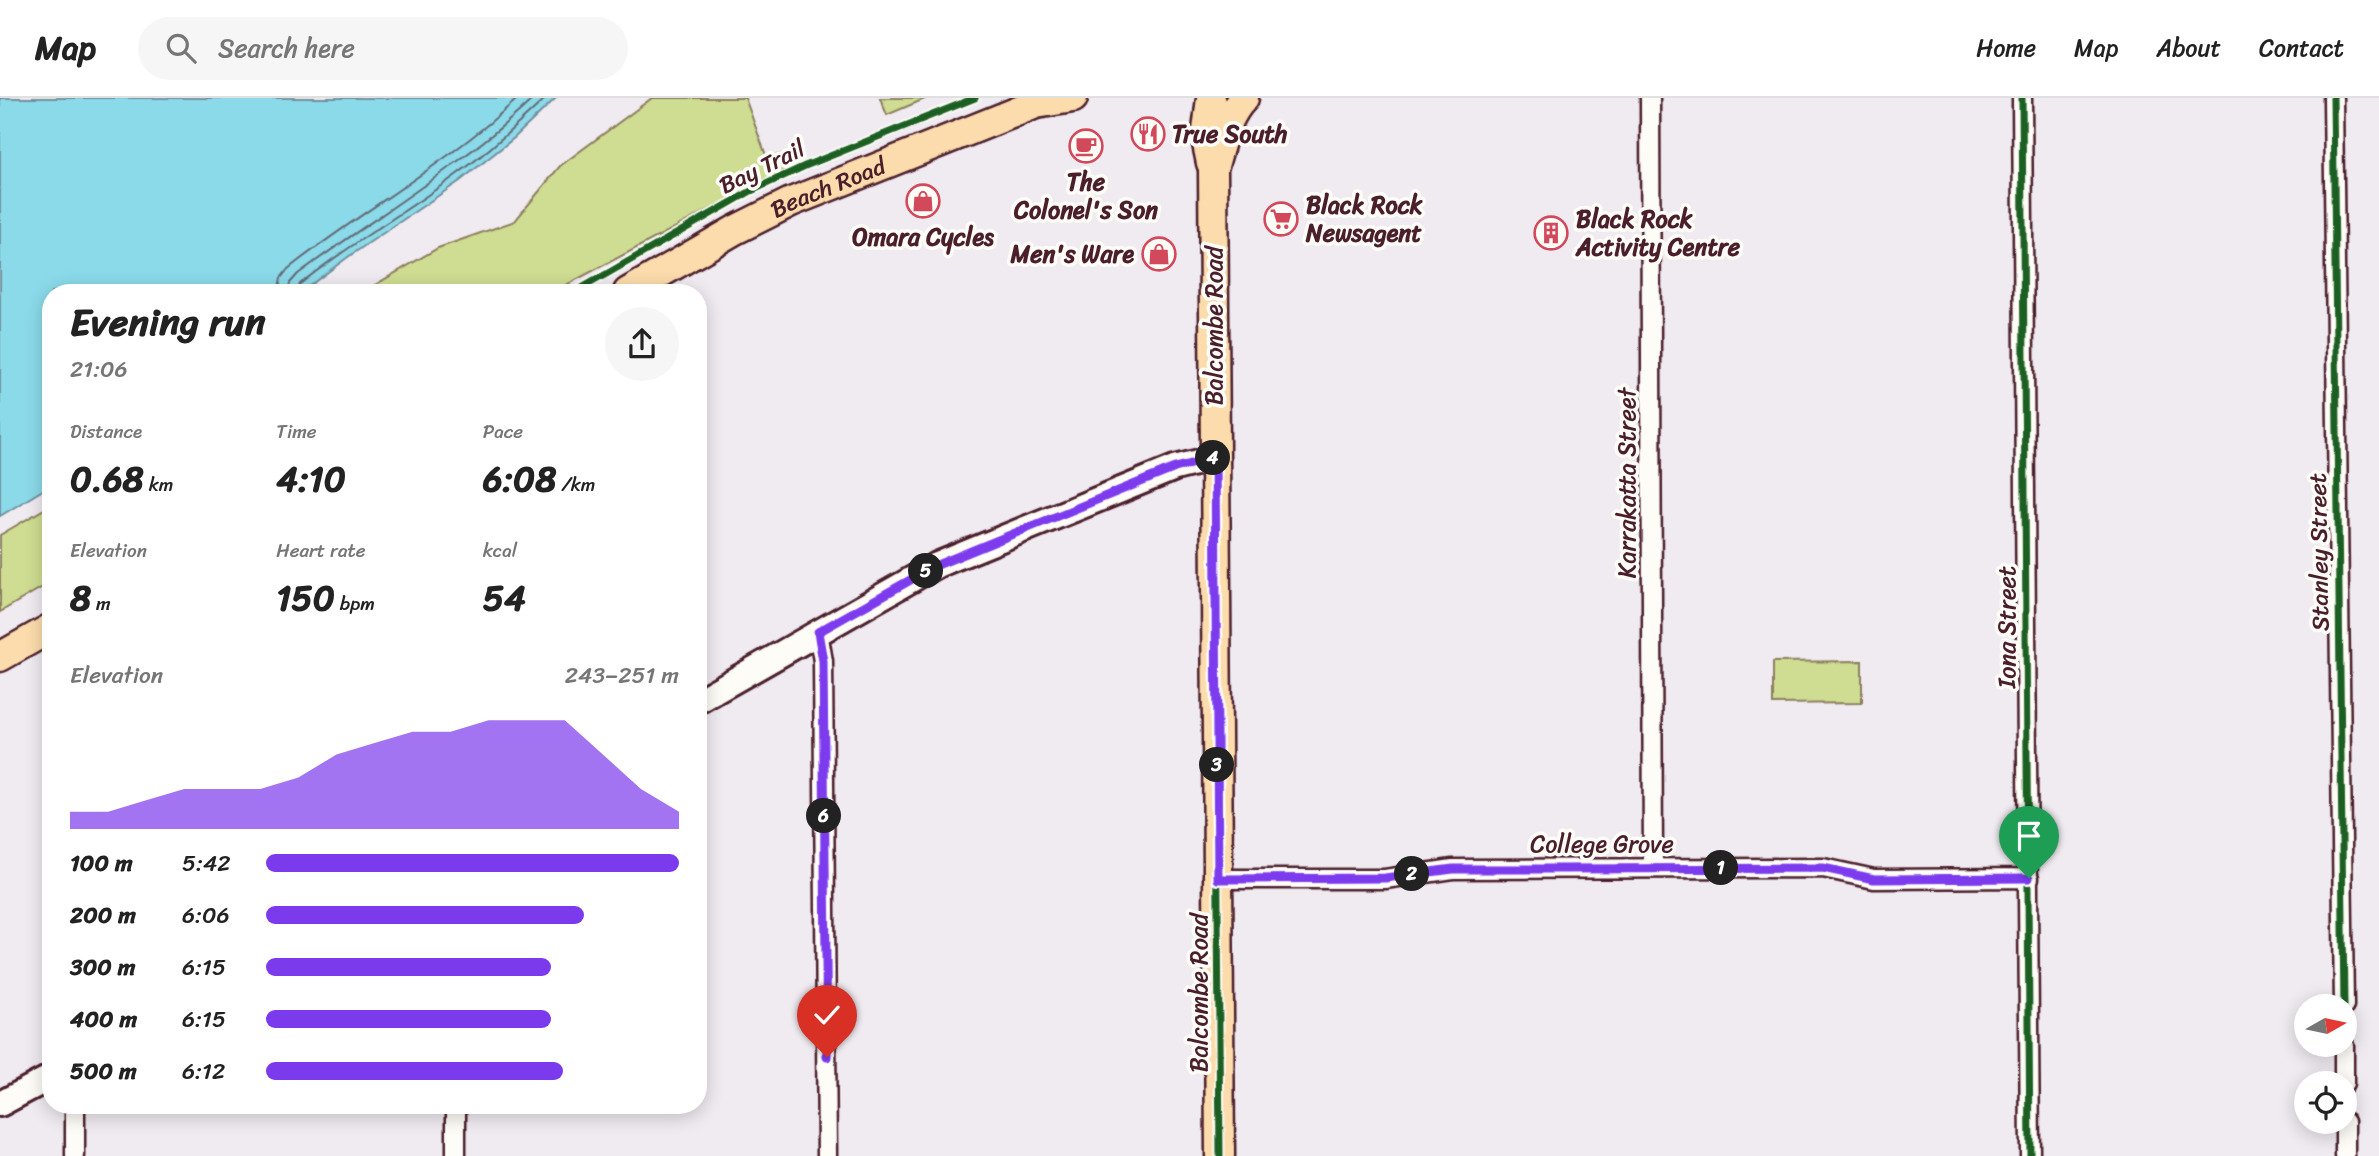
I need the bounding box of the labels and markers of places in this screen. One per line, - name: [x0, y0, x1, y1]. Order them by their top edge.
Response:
- place label: True South: [1172, 113, 1288, 155]
- restaurant icon: True South: [1129, 115, 1167, 153]
- cafe icon: The Colonel's Son: [1067, 127, 1105, 165]
- place label: The Colonel's Son: [1013, 161, 1158, 231]
- shop icon: Omara Cycles: [904, 182, 942, 220]
- place label: Black Rock Newsagent: [1305, 184, 1423, 254]
- place label: Black Rock Activity Centre: [1575, 198, 1741, 268]
- supermarket icon: Black Rock Newsagent: [1262, 200, 1300, 238]
- building icon: Black Rock Activity Centre: [1532, 214, 1570, 252]
- place label: Omara Cycles: [852, 216, 995, 258]
- place label: Men's Ware: [1010, 233, 1134, 275]
- shop icon: Men's Ware: [1140, 235, 1178, 273]
- pin: 4: [1196, 440, 1230, 476]
- pin: 5: [908, 554, 944, 588]
- pin: 3: [1200, 748, 1234, 782]
- pin: 6: [806, 798, 842, 834]
- pin: [1999, 806, 2059, 878]
- pin: 1: [1704, 850, 1738, 886]
- pin: 2: [1394, 856, 1430, 892]
- pin: [797, 985, 857, 1057]

